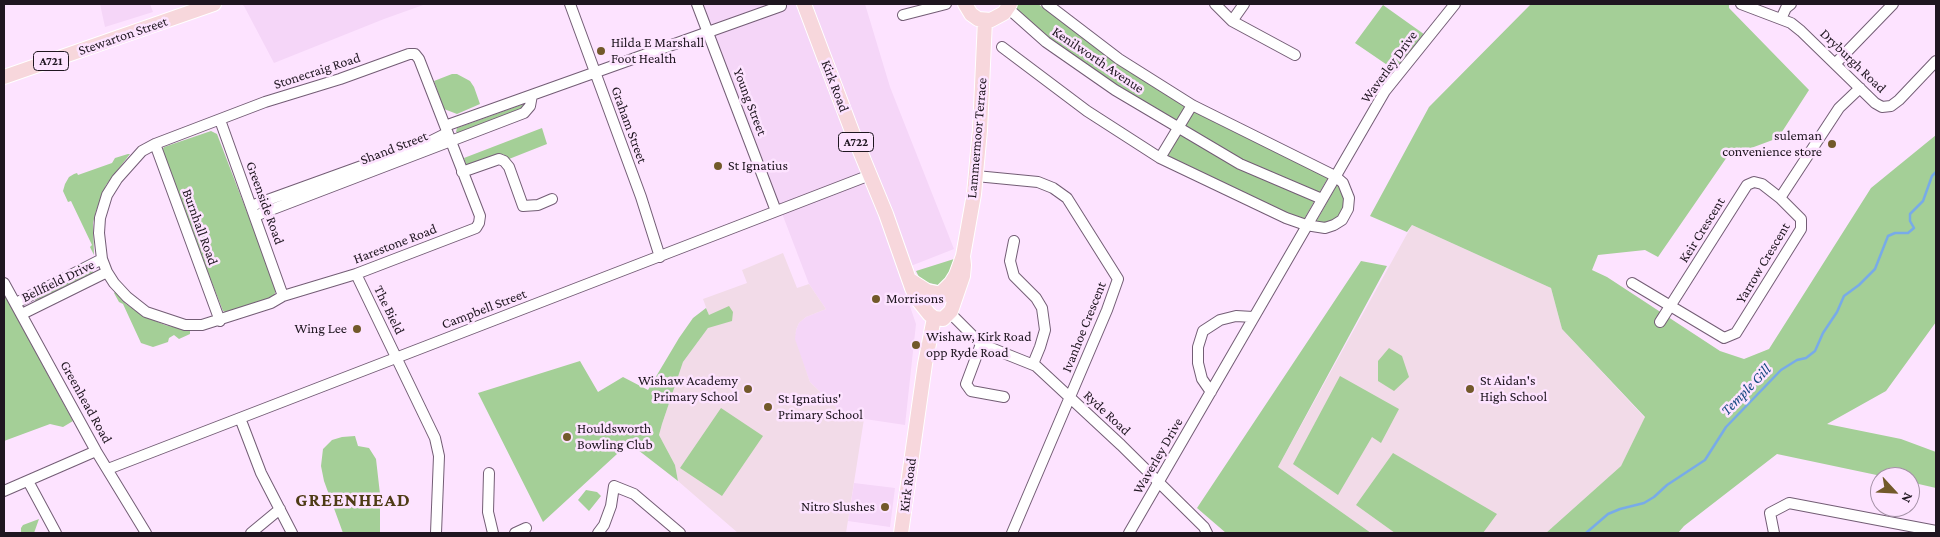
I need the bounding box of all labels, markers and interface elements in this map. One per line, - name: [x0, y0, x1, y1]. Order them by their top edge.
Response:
- street label: Stewarton Street: [76, 13, 170, 59]
- street label: Kenilworth Avenue: [1049, 23, 1147, 97]
- street label: Dryburgh Road: [1816, 25, 1890, 97]
- street label: Waverley Drive: [1357, 28, 1421, 106]
- place label: Hilda E Marshall Foot Health: [611, 35, 704, 68]
- marker: Hilda E Marshall Foot Health: [595, 45, 607, 57]
- street label: Stonecraig Road: [272, 49, 362, 93]
- road number: A721: [34, 51, 68, 70]
- street label: Kirk Road: [817, 58, 853, 114]
- street label: Young Street: [730, 66, 770, 138]
- street label: Lammermoor Terrace: [963, 77, 991, 199]
- street label: Graham Street: [607, 84, 651, 166]
- street label: Shand Street: [358, 127, 430, 169]
- place label: suleman convenience store: [1722, 128, 1822, 160]
- road number: A722: [838, 132, 874, 152]
- marker: suleman convenience store: [1826, 138, 1838, 150]
- place label: St Ignatius: [728, 158, 788, 174]
- street label: Greenside Road: [242, 159, 288, 247]
- marker: St Ignatius: [712, 160, 724, 172]
- street label: Burnhall Road: [178, 187, 222, 267]
- street label: Keir Crescent: [1675, 194, 1729, 266]
- street label: Harestone Road: [351, 220, 439, 268]
- street label: Yarrow Crescent: [1732, 220, 1794, 306]
- street label: Bellfield Drive: [19, 256, 97, 306]
- street label: Ivanhoe Crescent: [1058, 279, 1110, 375]
- street label: The Bield: [370, 283, 408, 337]
- street label: Campbell Street: [439, 285, 529, 333]
- place label: Morrisons: [886, 291, 944, 307]
- marker: Morrisons: [870, 293, 882, 305]
- place label: Wing Lee: [294, 321, 347, 337]
- marker: Wing Lee: [351, 323, 363, 335]
- place label: Wishaw, Kirk Road opp Ryde Road: [926, 329, 1032, 362]
- marker: Wishaw, Kirk Road opp Ryde Road: [910, 339, 922, 351]
- street label: Greenhead Road: [56, 358, 116, 446]
- water label: Temple Gill: [1717, 361, 1775, 419]
- place label: Wishaw Academy Primary School: [638, 373, 738, 406]
- place label: St Aidan's High School: [1480, 373, 1547, 406]
- marker: Wishaw Academy Primary School: [742, 383, 754, 395]
- marker: St Aidan's High School: [1464, 383, 1476, 395]
- street label: Ryde Road: [1080, 387, 1134, 439]
- place label: St Ignatius' Primary School: [778, 391, 863, 424]
- marker: St Ignatius' Primary School: [762, 401, 774, 413]
- street label: Waverley Drive: [1129, 415, 1187, 497]
- place label: Houldsworth Bowling Club: [577, 421, 653, 454]
- marker: Houldsworth Bowling Club: [561, 431, 573, 443]
- street label: Kirk Road: [896, 457, 920, 513]
- north arrow: [1870, 467, 1920, 517]
- district label: GREENHEAD: [294, 489, 412, 511]
- text: N: [1898, 490, 1917, 506]
- place label: Nitro Slushes: [801, 499, 875, 515]
- marker: Nitro Slushes: [879, 501, 891, 513]

